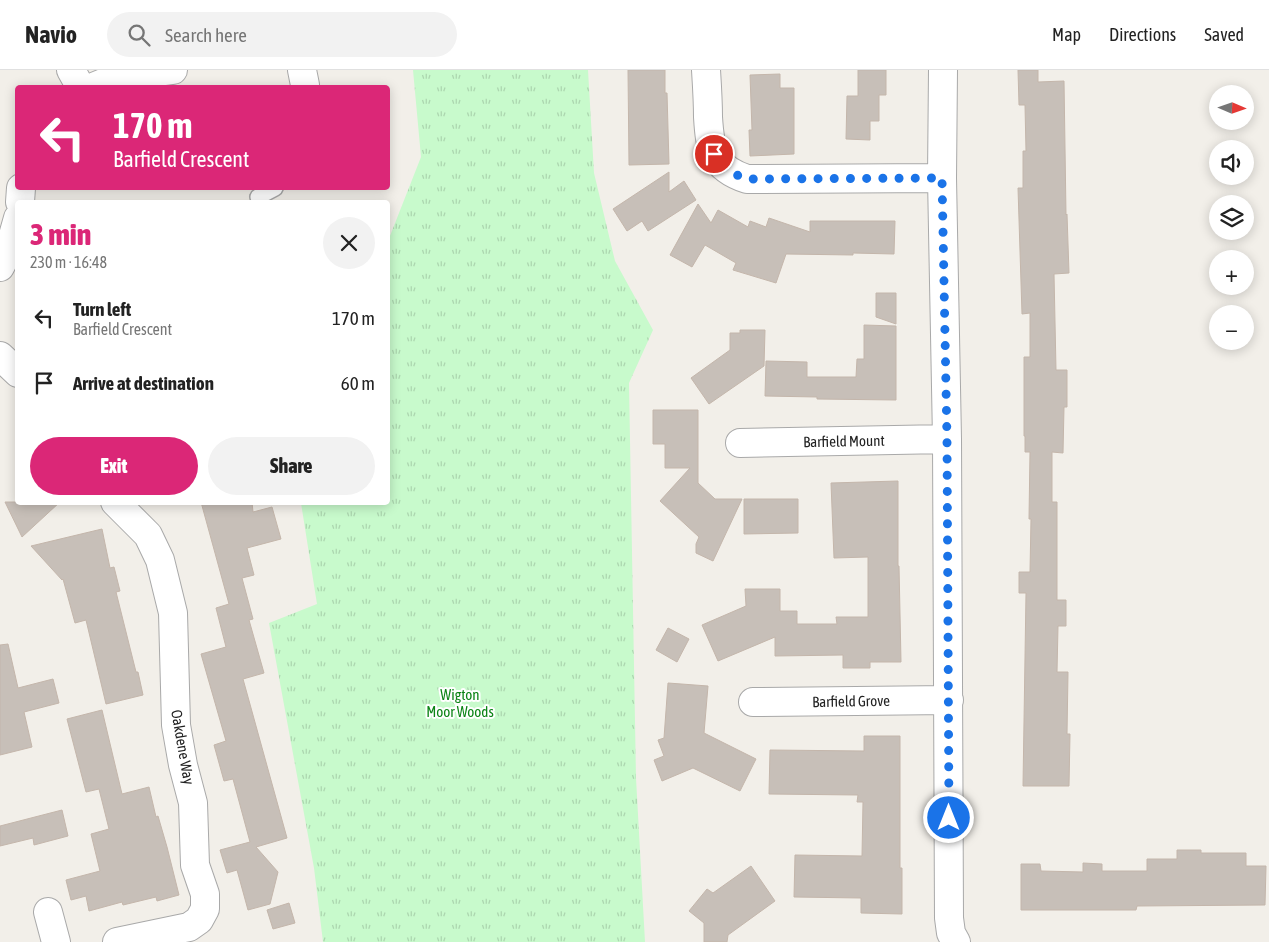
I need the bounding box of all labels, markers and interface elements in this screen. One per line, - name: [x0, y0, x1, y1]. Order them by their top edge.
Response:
- search box: [107, 12, 457, 57]
- text: Navio: [25, 21, 77, 48]
- icon: search: [125, 21, 153, 49]
- text: Search here: [165, 24, 247, 46]
- text: Map: [1052, 24, 1081, 45]
- text: Directions: [1109, 24, 1176, 45]
- text: Saved: [1204, 24, 1244, 45]
- north arrow: [1209, 85, 1254, 130]
- map controls: [1209, 85, 1254, 350]
- icon: left: [30, 105, 95, 170]
- text: 170 m: [113, 105, 192, 145]
- pin: [693, 133, 735, 175]
- icon: arrive: [700, 140, 728, 168]
- button: sound: [1209, 140, 1254, 185]
- text: Barfield Crescent: [113, 146, 249, 172]
- button: layers: [1209, 195, 1254, 240]
- text: 3 min: [30, 217, 91, 251]
- button: close: [323, 217, 375, 269]
- button: +: [1209, 250, 1254, 295]
- text: 230 m · 16:48: [30, 253, 107, 271]
- text: Turn left: [73, 298, 131, 320]
- icon: left: [30, 304, 58, 332]
- button: −: [1209, 305, 1254, 350]
- text: 170 m: [332, 307, 375, 329]
- text: Barfield Crescent: [73, 320, 172, 338]
- icon: arrive: [30, 369, 58, 397]
- text: Arrive at destination: [73, 372, 214, 394]
- text: 60 m: [341, 372, 375, 394]
- street label: Barfield Mount: [803, 432, 885, 450]
- button: Exit: [30, 437, 198, 495]
- button: Share: [208, 437, 375, 495]
- park label: Wigton Moor Woods: [426, 686, 494, 720]
- street label: Barfield Grove: [812, 692, 890, 710]
- street label: Oakdene Way: [168, 708, 198, 786]
- position arrow: [922, 791, 974, 843]

